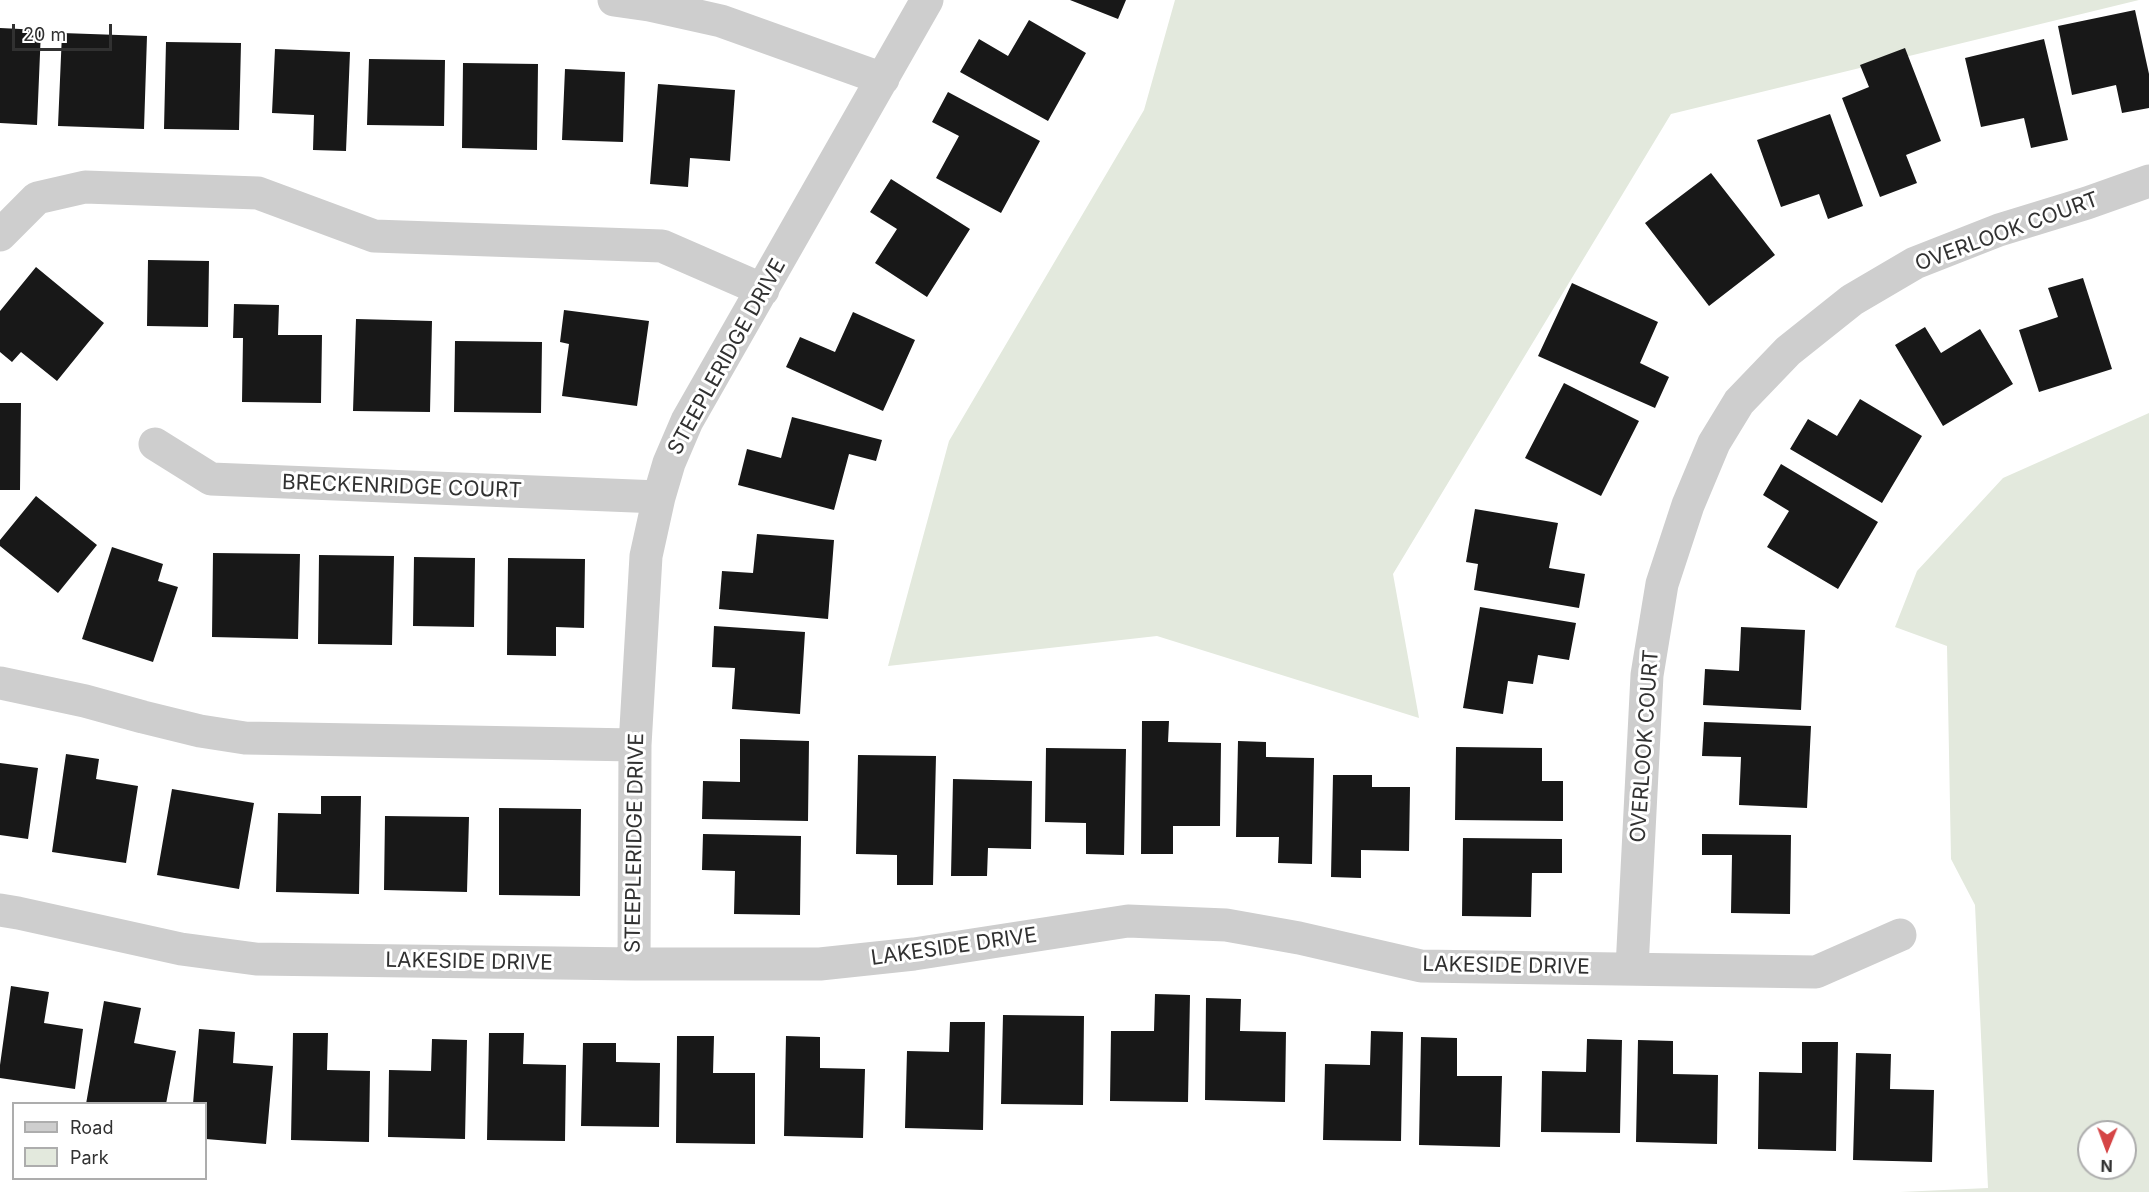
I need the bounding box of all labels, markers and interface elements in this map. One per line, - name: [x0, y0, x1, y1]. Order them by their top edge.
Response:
- scale bar: [15, 12, 116, 50]
- text: 20 m: [23, 24, 66, 45]
- street label: OVERLOOK COURT: [1912, 187, 2102, 277]
- street label: STEEPLERIDGE DRIVE: [663, 255, 791, 459]
- street label: BRECKENRIDGE COURT: [281, 470, 523, 504]
- street label: OVERLOOK COURT: [1626, 649, 1664, 843]
- street label: STEEPLERIDGE DRIVE: [620, 733, 650, 953]
- street label: LAKESIDE DRIVE: [869, 923, 1039, 971]
- street label: LAKESIDE DRIVE: [385, 948, 553, 976]
- street label: LAKESIDE DRIVE: [1422, 952, 1590, 980]
- legend: [12, 1102, 207, 1180]
- text: Road: [70, 1117, 113, 1138]
- north arrow: [2077, 1120, 2137, 1180]
- text: Park: [70, 1147, 109, 1168]
- text: N: [2100, 1156, 2113, 1176]

